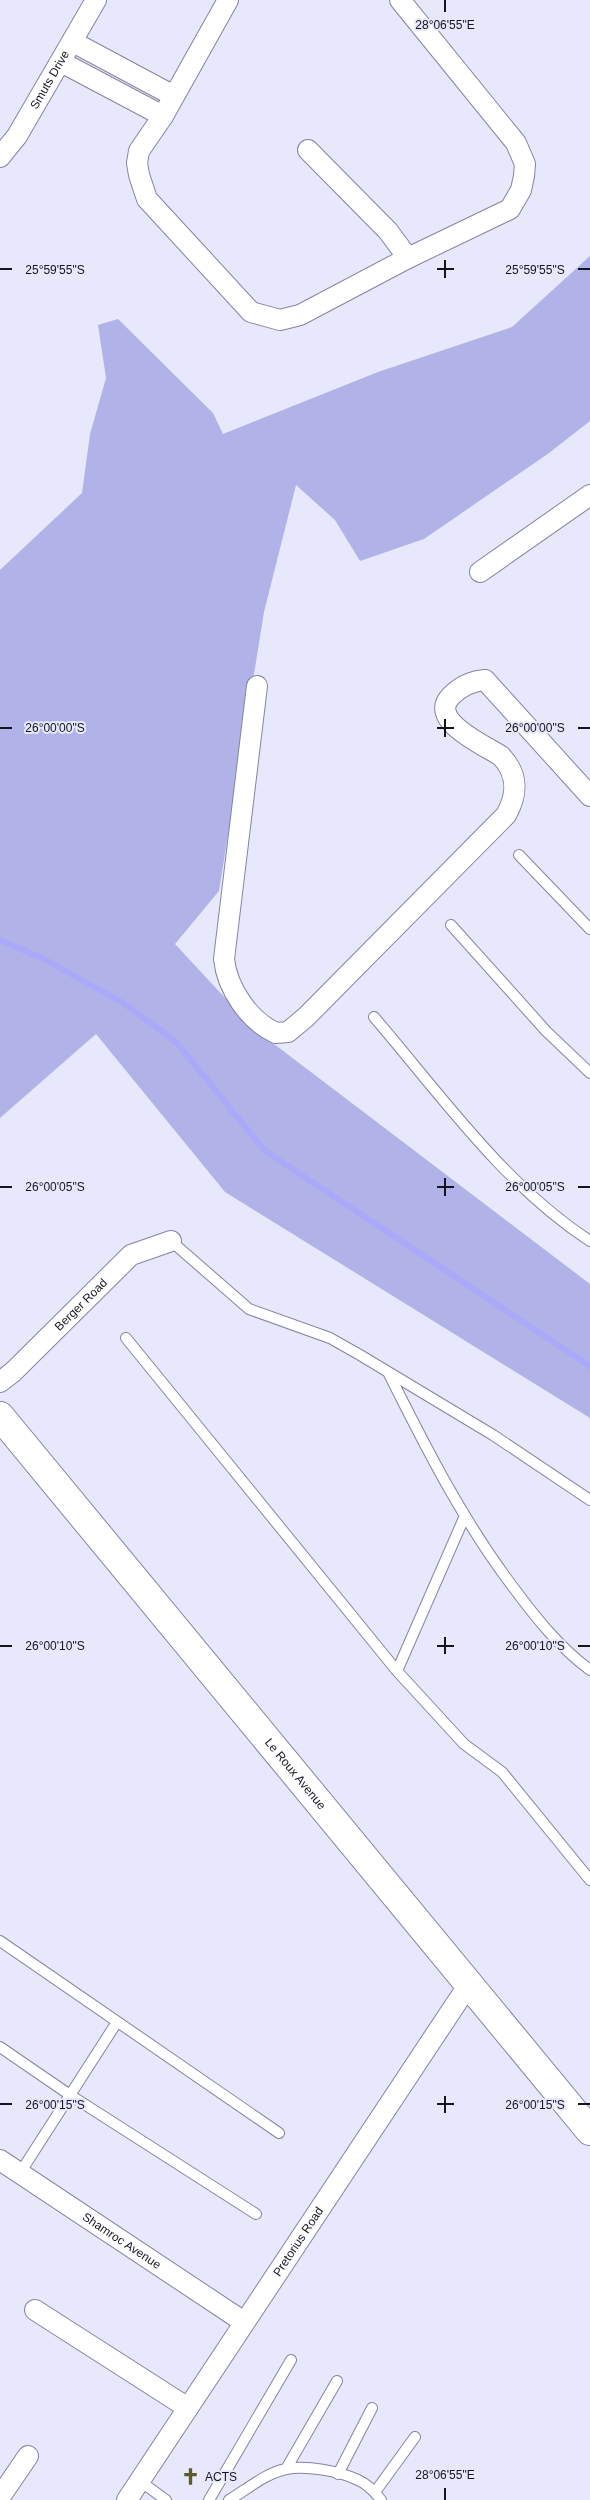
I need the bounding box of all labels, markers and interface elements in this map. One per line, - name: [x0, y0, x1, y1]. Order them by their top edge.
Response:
- text: 28°06'55"E: [415, 18, 475, 32]
- street label: Smuts Drive: [27, 48, 72, 112]
- text: 25°59'55"S: [25, 263, 85, 277]
- text: 25°59'55"S: [505, 263, 565, 277]
- text: 26°00'00"S: [25, 721, 85, 735]
- text: 26°00'00"S: [505, 721, 565, 735]
- text: 26°00'05"S: [25, 1180, 85, 1194]
- text: 26°00'05"S: [505, 1180, 565, 1194]
- street label: Berger Road: [52, 1276, 110, 1334]
- text: 26°00'10"S: [25, 1639, 85, 1653]
- text: 26°00'10"S: [505, 1639, 565, 1653]
- street label: Le Roux Avenue: [262, 1735, 329, 1813]
- text: 26°00'15"S: [25, 2098, 85, 2112]
- text: 26°00'15"S: [505, 2098, 565, 2112]
- street label: Pretorius Road: [270, 2204, 326, 2279]
- street label: Shamroc Avenue: [80, 2210, 164, 2272]
- church icon: ACTS: [181, 2467, 201, 2487]
- text: 28°06'55"E: [415, 2468, 475, 2482]
- place label: ACTS: [205, 2470, 237, 2484]

